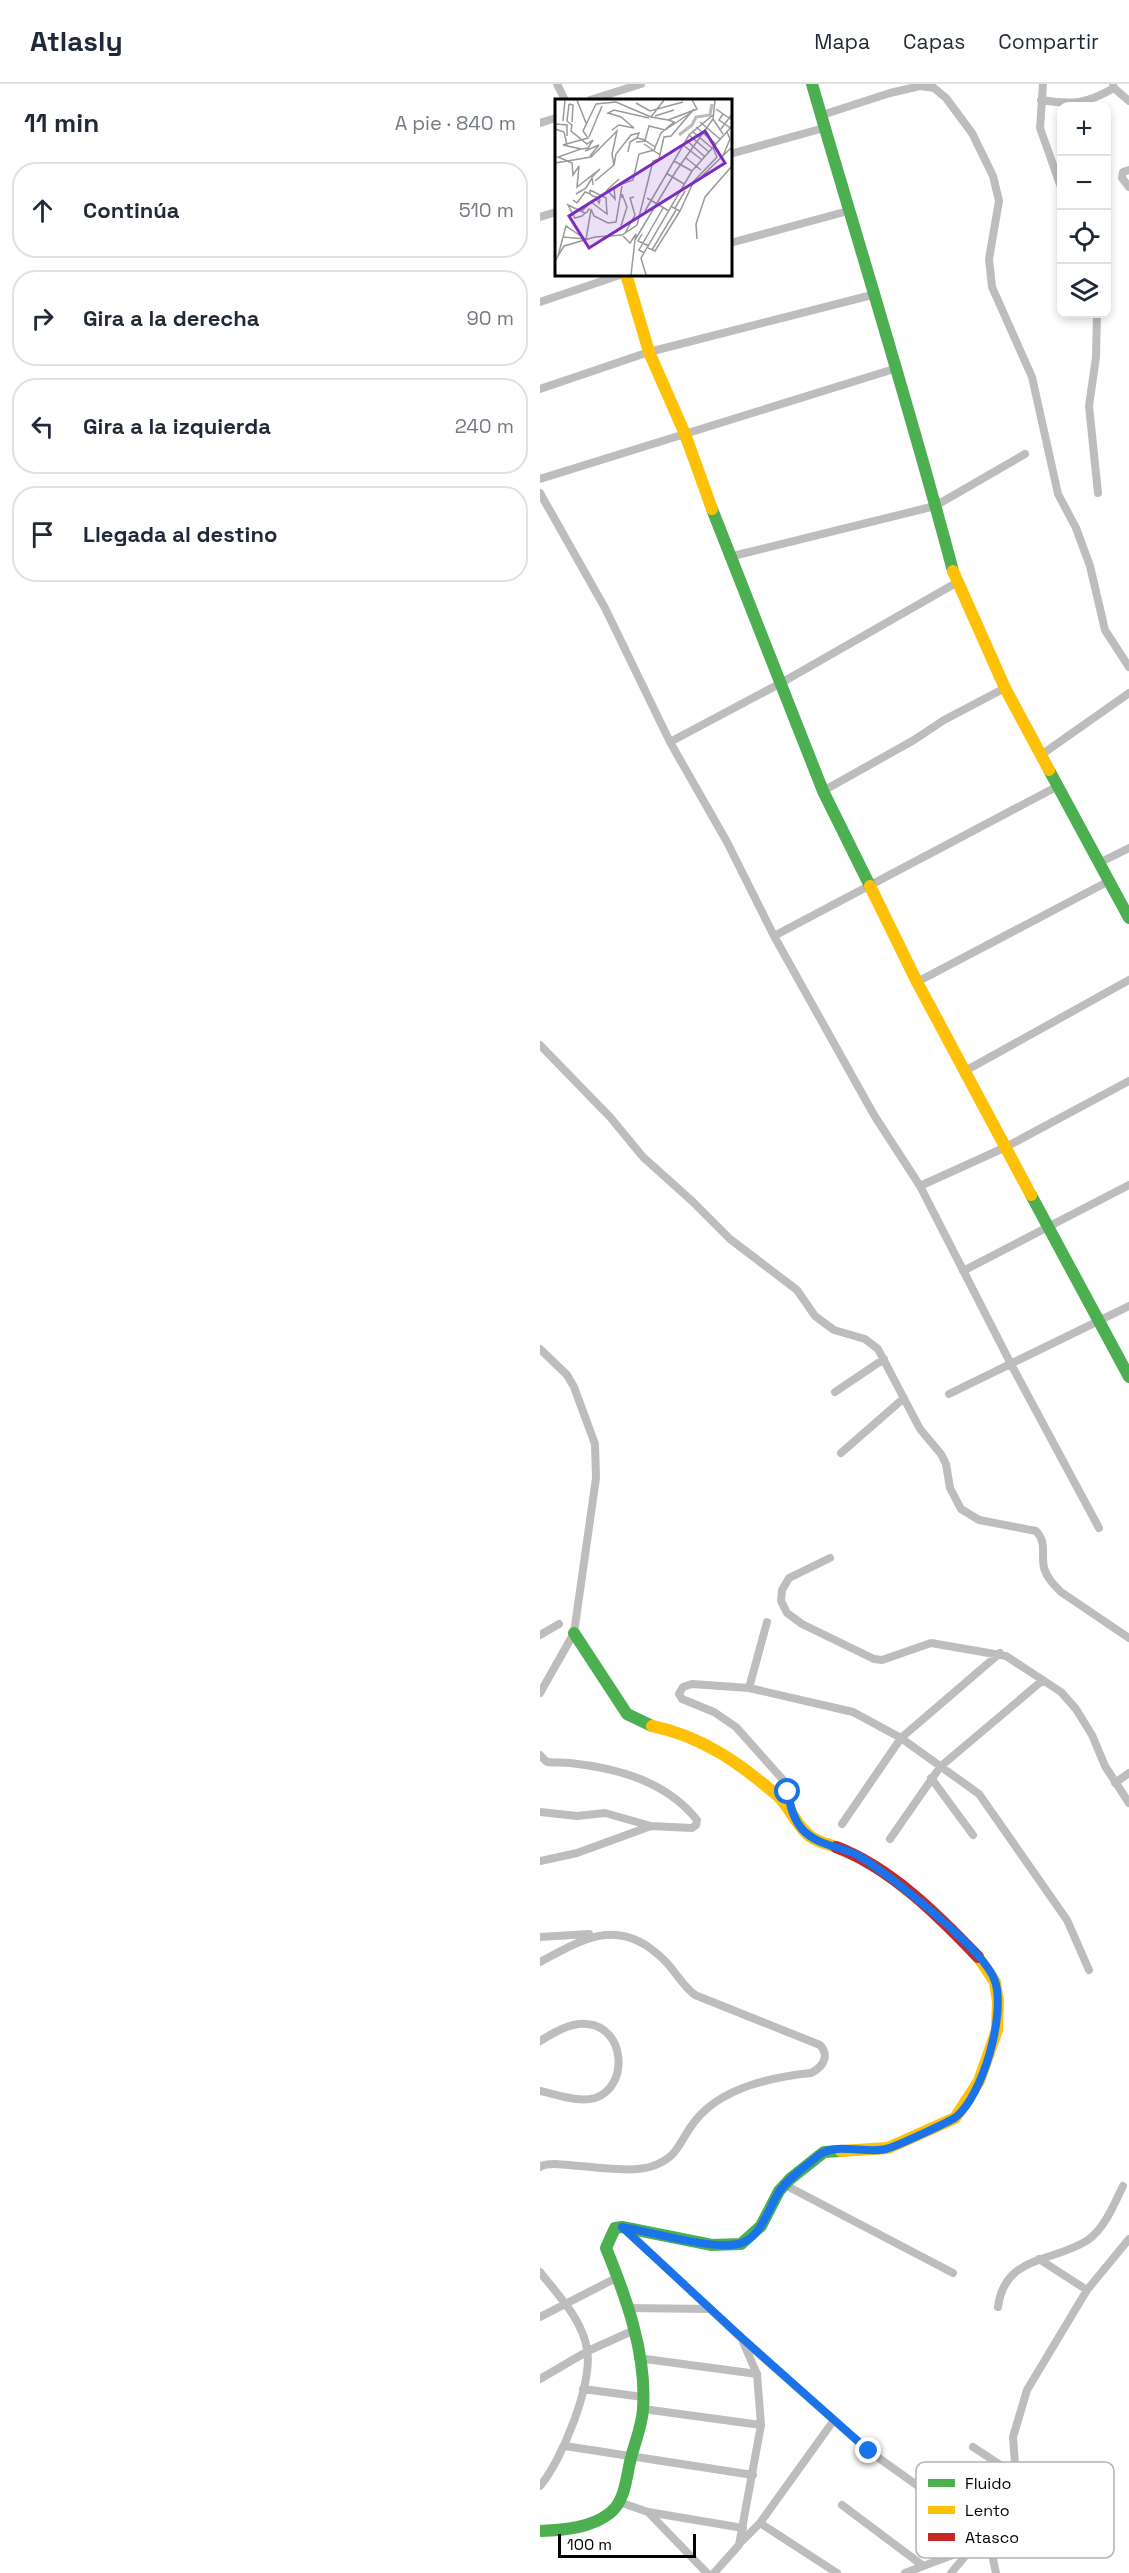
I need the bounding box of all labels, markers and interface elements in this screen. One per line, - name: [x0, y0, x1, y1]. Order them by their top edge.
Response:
- text: Atlasly: [30, 23, 123, 59]
- text: Mapa: [814, 28, 870, 55]
- text: Capas: [903, 28, 965, 55]
- text: Compartir: [998, 28, 1099, 55]
- inset map: [555, 99, 732, 276]
- map controls: [1057, 102, 1111, 318]
- button: +: [1057, 102, 1111, 156]
- text: 11 min: [24, 106, 99, 140]
- text: A pie · 840 m: [395, 110, 516, 136]
- button: −: [1057, 156, 1111, 210]
- icon: ahead: [26, 194, 59, 227]
- text: Continúa: [83, 196, 179, 224]
- text: 510 m: [459, 197, 514, 223]
- button: locate: [1057, 210, 1111, 264]
- button: layers: [1057, 264, 1111, 318]
- icon: right: [26, 302, 59, 335]
- text: Gira a la derecha: [83, 304, 260, 332]
- text: 90 m: [467, 305, 514, 331]
- icon: left: [26, 410, 59, 443]
- text: Gira a la izquierda: [83, 412, 271, 440]
- text: 240 m: [455, 413, 514, 439]
- icon: arrive: [26, 518, 59, 551]
- text: Llegada al destino: [83, 520, 277, 548]
- route start: [774, 1778, 800, 1804]
- route end: [855, 2437, 881, 2463]
- legend: [916, 2462, 1114, 2558]
- text: Fluido: [965, 2473, 1011, 2494]
- text: Lento: [965, 2500, 1010, 2521]
- text: Atasco: [965, 2527, 1019, 2548]
- scale bar: [558, 2531, 696, 2558]
- text: 100 m: [567, 2534, 612, 2555]

